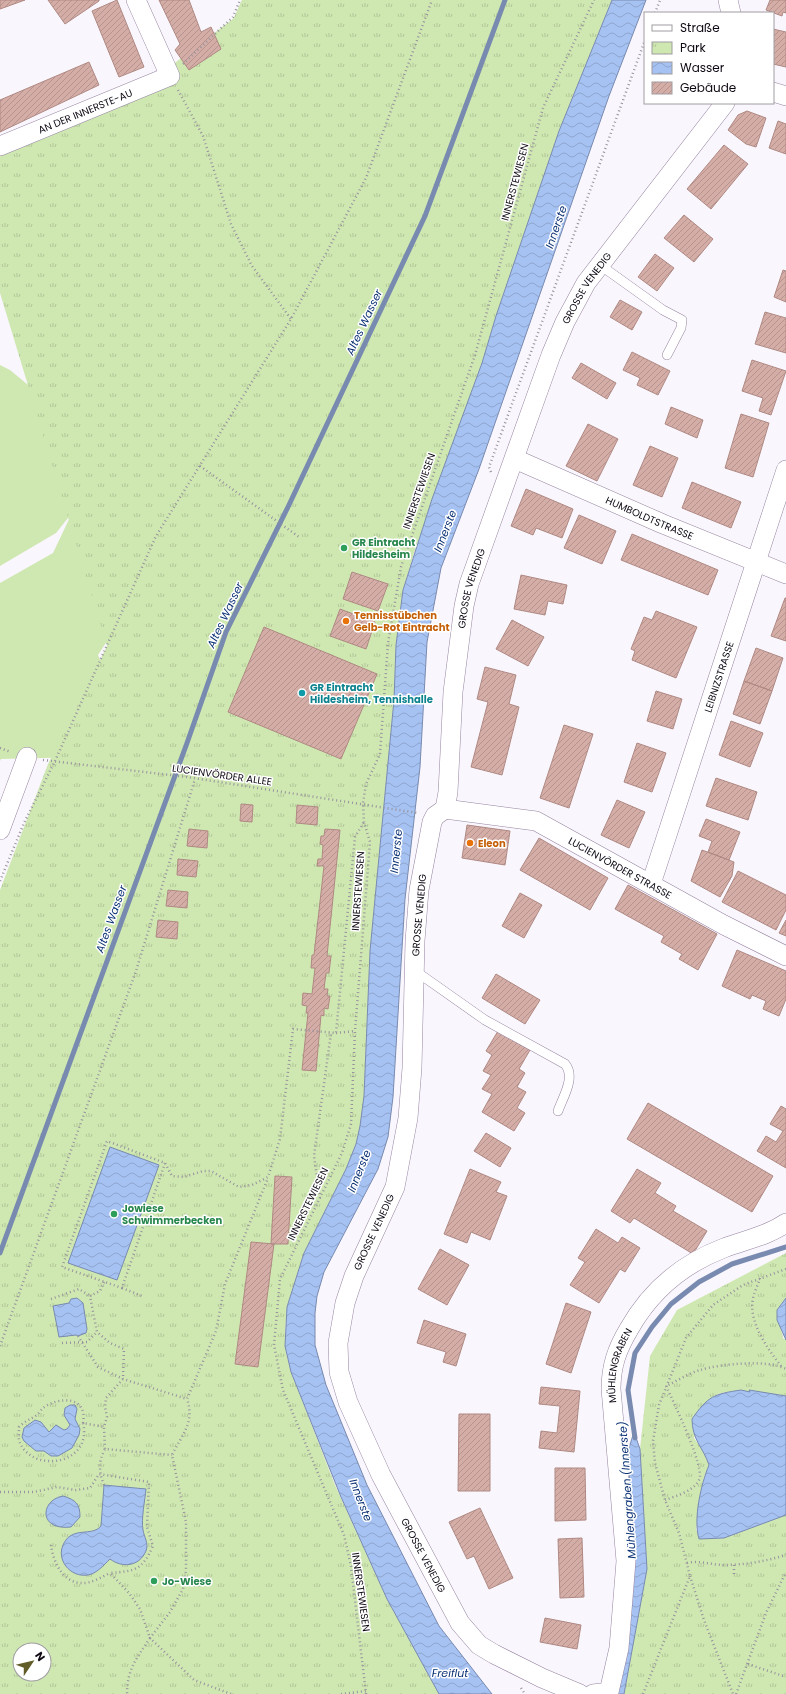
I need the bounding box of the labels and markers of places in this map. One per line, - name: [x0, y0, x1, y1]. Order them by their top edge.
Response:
- place label: GR Eintracht Hildesheim: [352, 535, 415, 562]
- marker: GR Eintracht Hildesheim: [339, 543, 349, 553]
- place label: Tennisstübchen Gelb-Rot Eintracht: [354, 608, 449, 635]
- marker: Tennisstübchen Gelb-Rot Eintracht: [341, 616, 351, 626]
- place label: GR Eintracht Hildesheim, Tennishalle: [310, 680, 433, 707]
- marker: GR Eintracht Hildesheim, Tennishalle: [297, 688, 307, 698]
- place label: Eleon: [478, 836, 506, 851]
- marker: Eleon: [465, 838, 475, 848]
- place label: Jowiese Schwimmerbecken: [122, 1201, 223, 1228]
- marker: Jowiese Schwimmerbecken: [109, 1209, 119, 1219]
- place label: Jo-Wiese: [162, 1574, 211, 1589]
- marker: Jo-Wiese: [149, 1576, 159, 1586]

